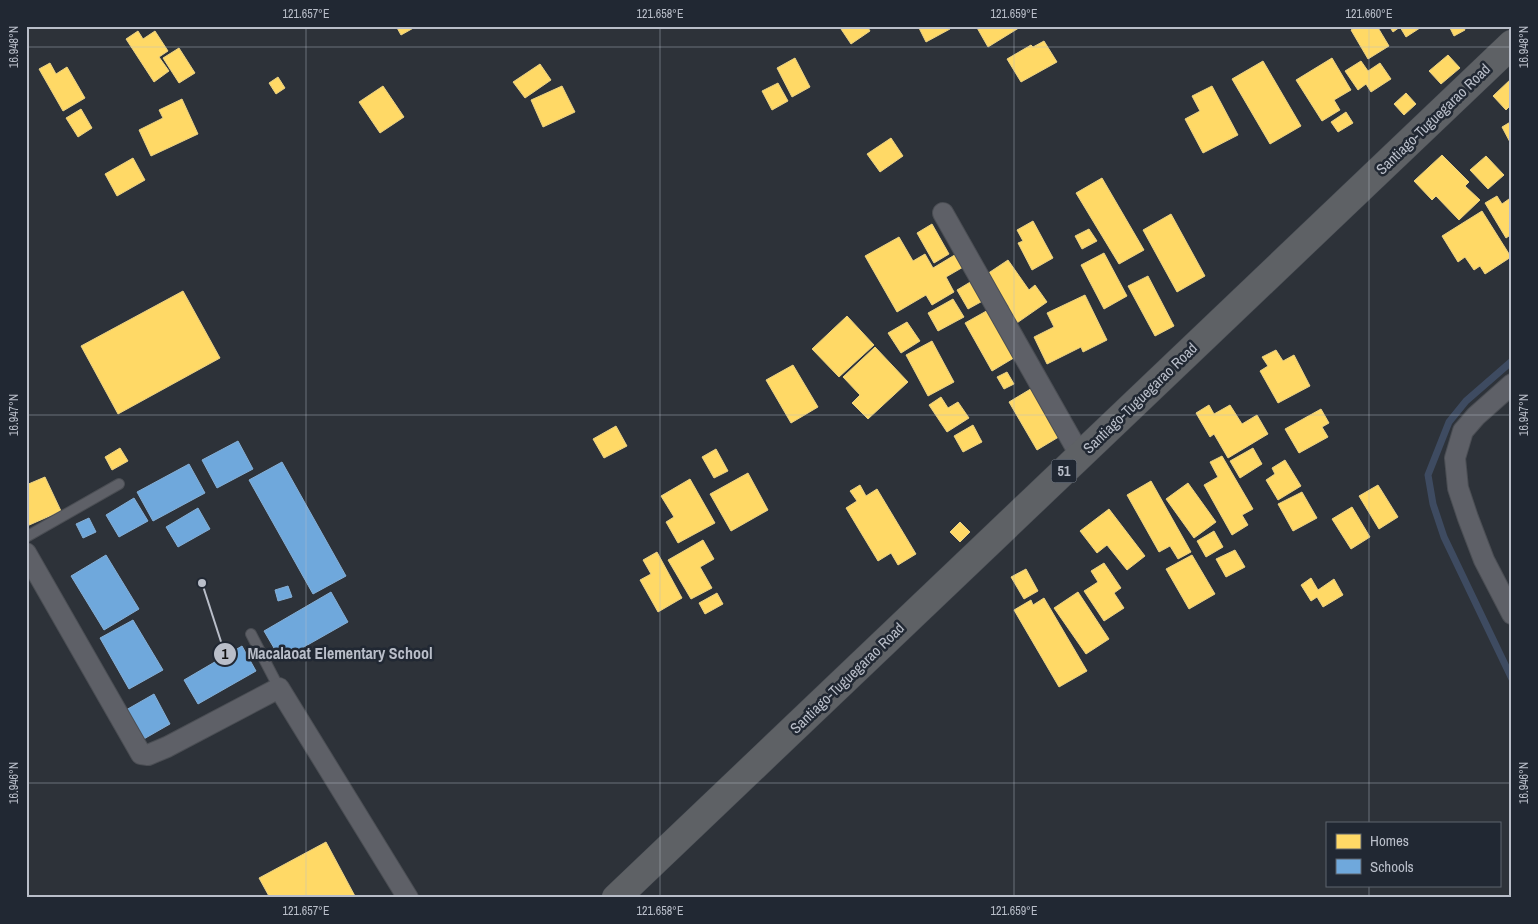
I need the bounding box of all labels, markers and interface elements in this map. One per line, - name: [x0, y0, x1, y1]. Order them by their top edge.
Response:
- text: 121.657°E: [283, 6, 329, 22]
- text: 121.658°E: [637, 6, 683, 22]
- text: 121.659°E: [991, 6, 1037, 22]
- text: 121.660°E: [1346, 6, 1392, 22]
- text: 16.948°N: [6, 26, 22, 68]
- text: 16.948°N: [1516, 26, 1532, 68]
- street label: Santiago-Tuguegarao Road: [1371, 59, 1495, 179]
- street label: Santiago-Tuguegarao Road: [1078, 338, 1202, 458]
- text: 16.947°N: [6, 394, 22, 436]
- text: 16.947°N: [1516, 394, 1532, 436]
- road number: 51: [1052, 460, 1076, 482]
- street label: Santiago-Tuguegarao Road: [785, 618, 909, 738]
- callout: Macalaoat Elementary School: [212, 638, 443, 669]
- text: Macalaoat Elementary School: [247, 642, 433, 664]
- text: 1: [222, 643, 229, 664]
- text: 16.946°N: [6, 762, 22, 804]
- text: 16.946°N: [1516, 762, 1532, 804]
- legend: [1326, 822, 1500, 886]
- text: Homes: [1370, 830, 1409, 851]
- text: Schools: [1370, 856, 1414, 877]
- text: 121.657°E: [283, 903, 329, 919]
- text: 121.658°E: [637, 903, 683, 919]
- text: 121.659°E: [991, 903, 1037, 919]

